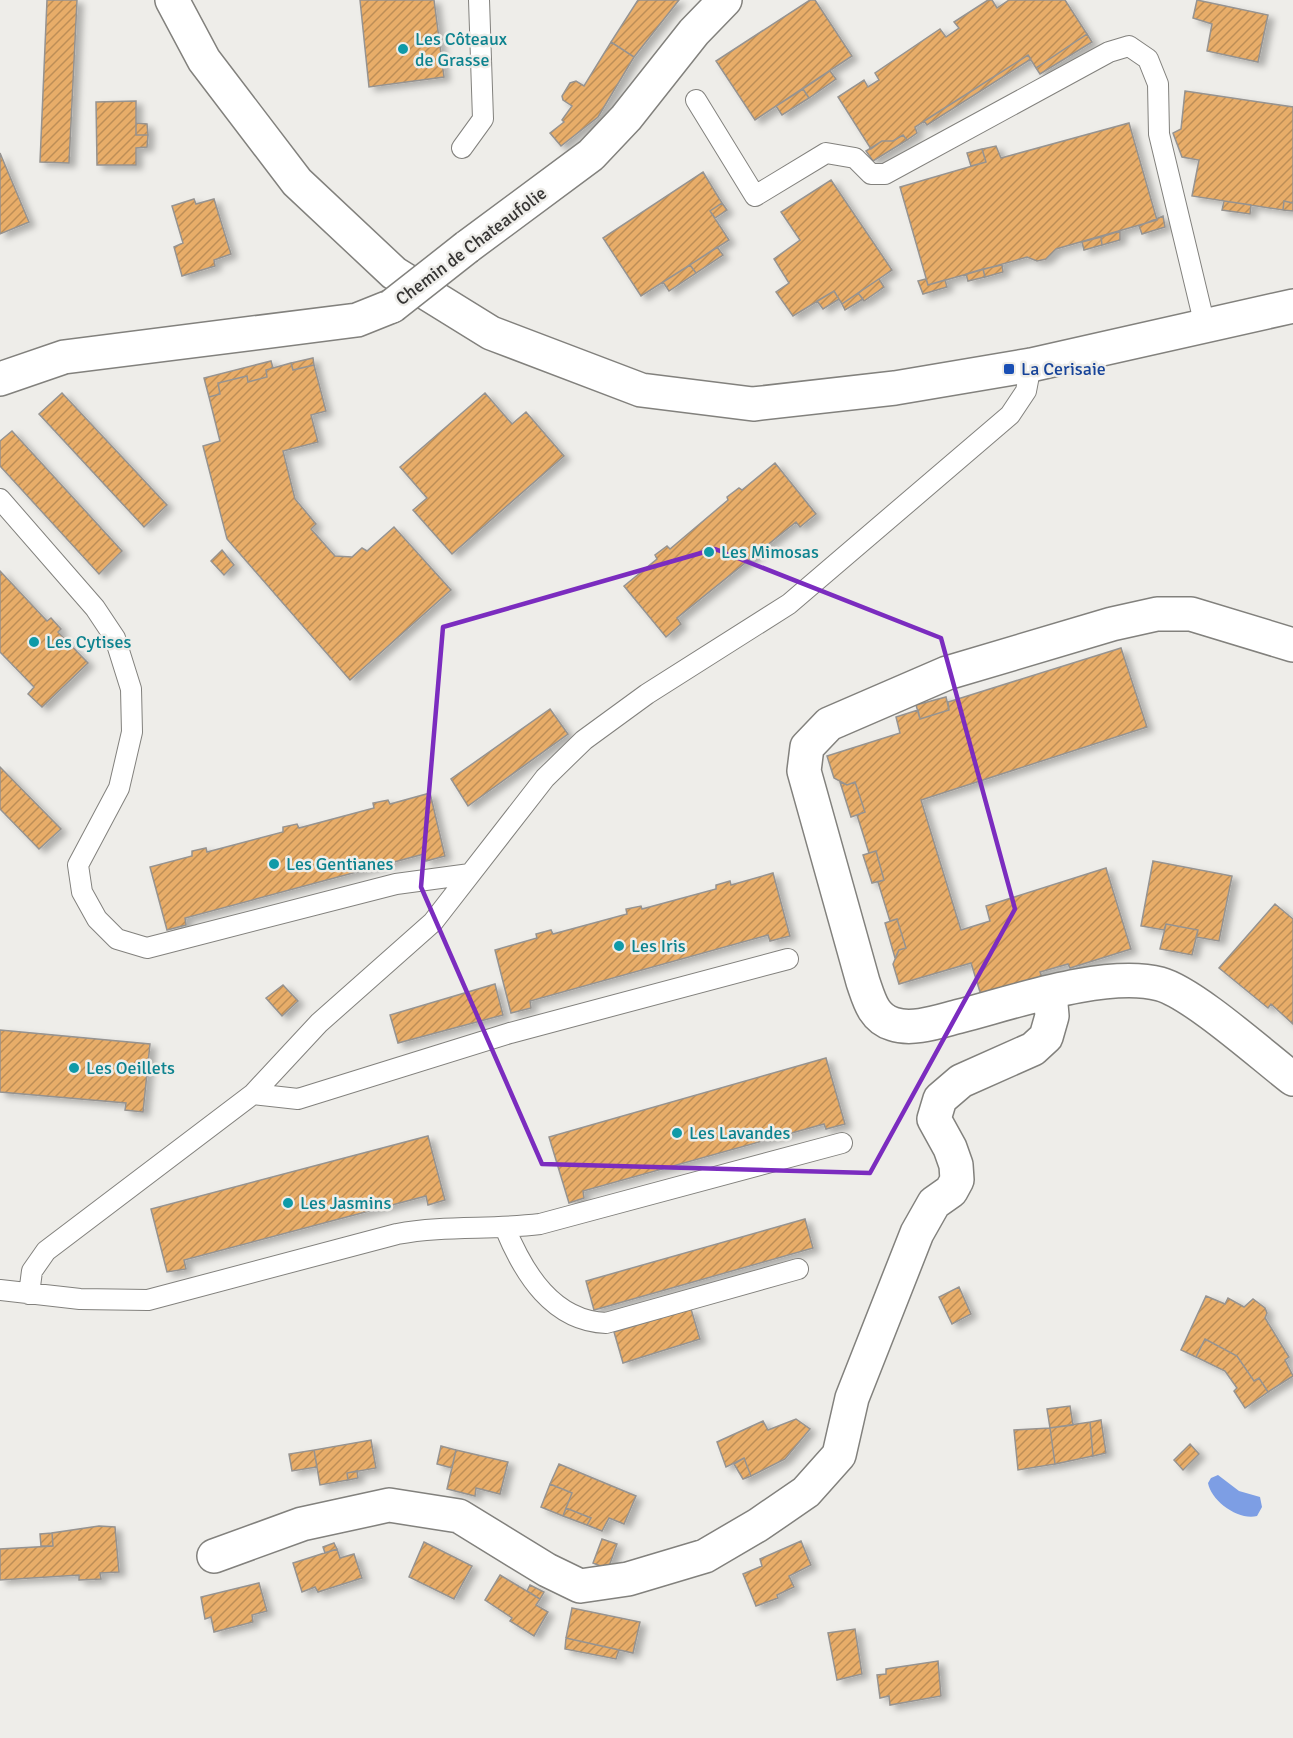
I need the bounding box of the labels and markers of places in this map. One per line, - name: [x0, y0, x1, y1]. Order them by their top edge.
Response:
- place label: Les Côteaux de Grasse: [415, 28, 508, 71]
- marker: Les Côteaux de Grasse: [396, 42, 410, 56]
- place label: La Cerisaie: [1021, 358, 1106, 380]
- marker: La Cerisaie: [1002, 362, 1016, 376]
- place label: Les Mimosas: [721, 541, 819, 563]
- marker: Les Mimosas: [702, 545, 716, 559]
- place label: Les Cytises: [46, 631, 131, 653]
- marker: Les Cytises: [27, 635, 41, 649]
- place label: Les Gentianes: [286, 853, 393, 875]
- marker: Les Gentianes: [267, 857, 281, 871]
- place label: Les Iris: [631, 935, 686, 957]
- marker: Les Iris: [612, 939, 626, 953]
- place label: Les Oeillets: [86, 1057, 175, 1079]
- marker: Les Oeillets: [67, 1061, 81, 1075]
- place label: Les Lavandes: [689, 1122, 790, 1144]
- marker: Les Lavandes: [670, 1126, 684, 1140]
- place label: Les Jasmins: [300, 1192, 391, 1214]
- marker: Les Jasmins: [281, 1196, 295, 1210]

